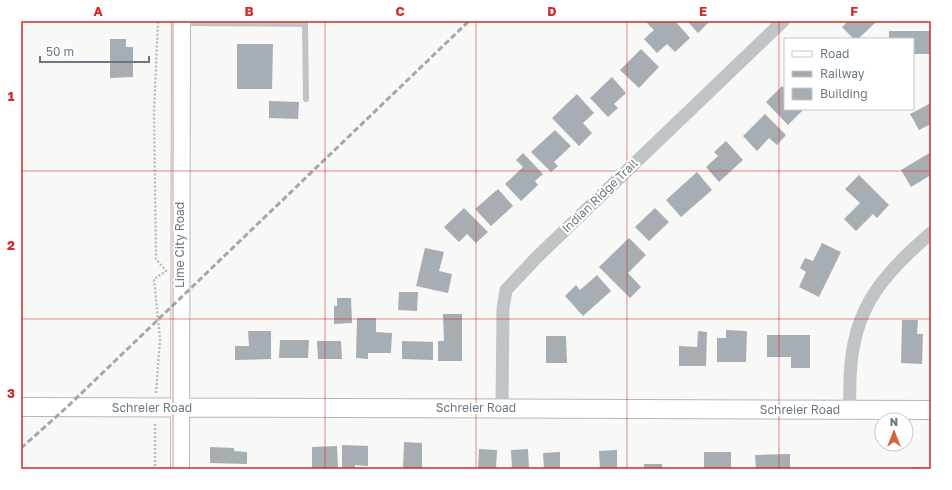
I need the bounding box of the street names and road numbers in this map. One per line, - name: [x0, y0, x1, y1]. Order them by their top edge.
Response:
- street label: Indian Ridge Trail: [559, 155, 641, 236]
- street label: Lime City Road: [172, 202, 187, 288]
- street label: Schreier Road: [112, 400, 192, 415]
- street label: Schreier Road: [436, 400, 516, 415]
- street label: Schreier Road: [760, 402, 840, 417]

